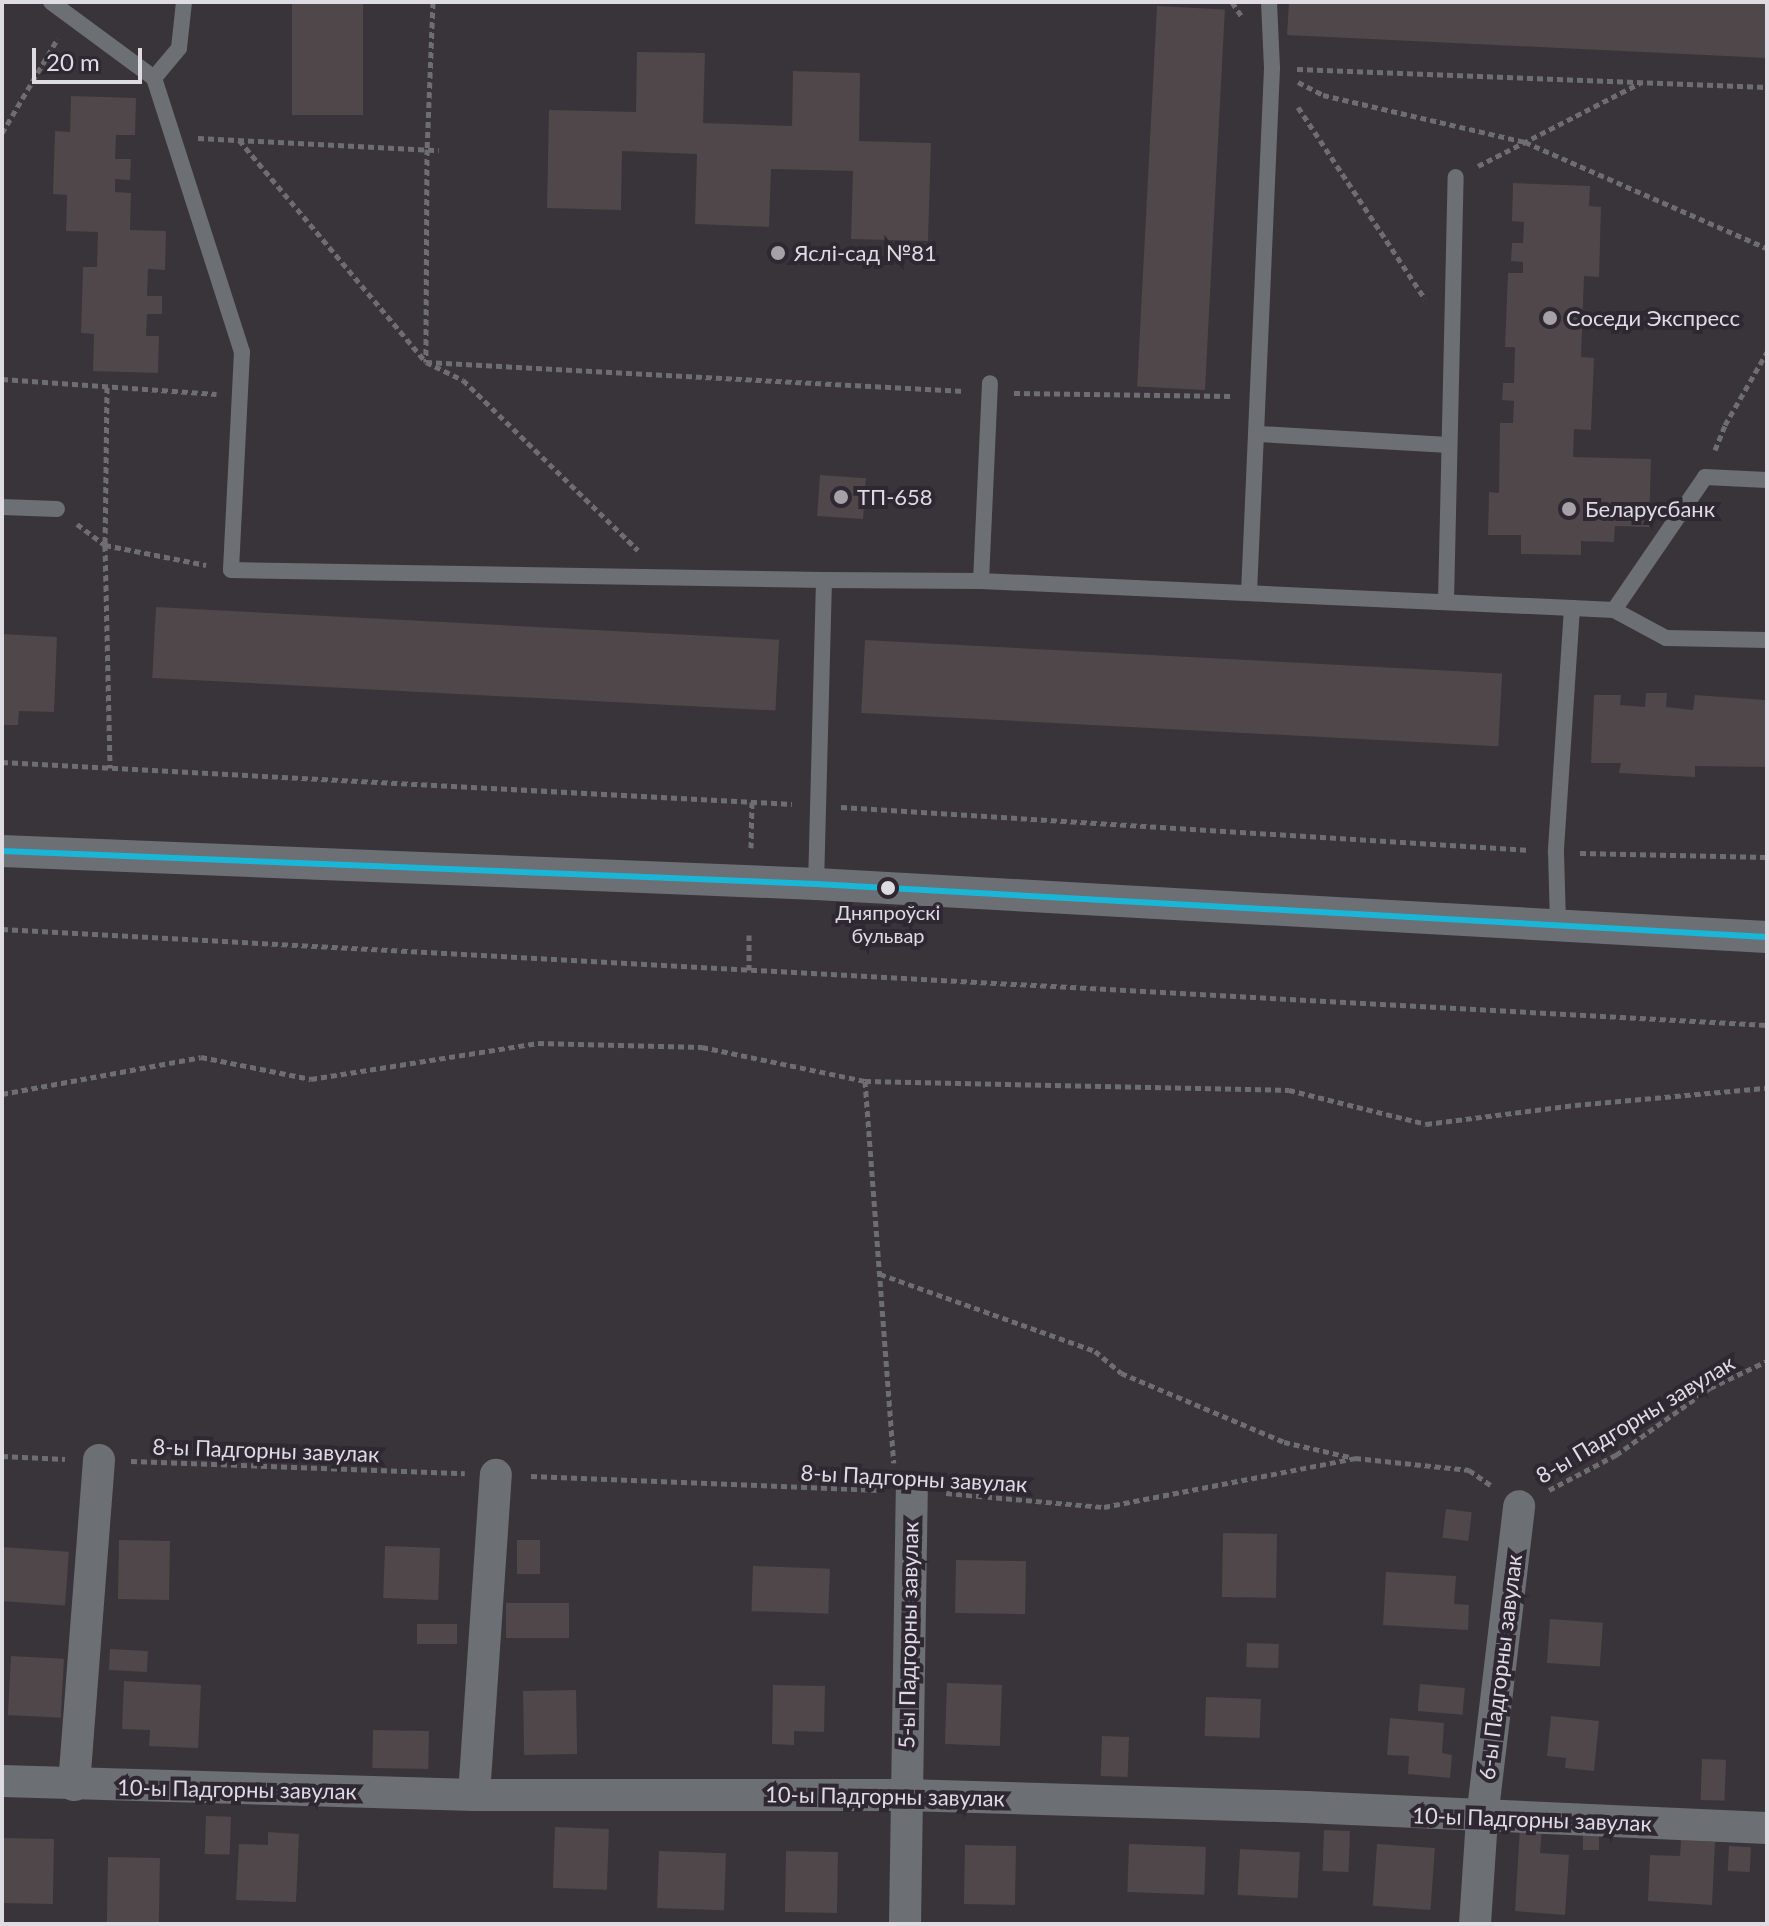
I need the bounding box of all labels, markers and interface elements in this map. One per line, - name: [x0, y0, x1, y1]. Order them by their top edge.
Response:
- scale bar: [36, 32, 146, 82]
- text: 20 m: [46, 47, 100, 76]
- place label: Яслі-сад №81: [794, 240, 937, 266]
- marker: Яслі-сад №81: [769, 244, 787, 262]
- place label: Соседи Экспресс: [1566, 305, 1740, 331]
- marker: Соседи Экспресс: [1541, 309, 1559, 327]
- place label: ТП-658: [857, 484, 933, 510]
- marker: ТП-658: [832, 488, 850, 506]
- place label: Беларусбанк: [1585, 496, 1715, 522]
- marker: Беларусбанк: [1560, 500, 1578, 518]
- marker: Дняпроўскі бульвар: [880, 880, 896, 896]
- place label: Дняпроўскі бульвар: [836, 900, 940, 947]
- street label: 8-ы Падгорны завулак: [1531, 1349, 1739, 1489]
- street label: 8-ы Падгорны завулак: [152, 1433, 380, 1467]
- street label: 8-ы Падгорны завулак: [800, 1459, 1028, 1497]
- street label: 5-ы Падгорны завулак: [893, 1521, 923, 1749]
- street label: 6-ы Падгорны завулак: [1473, 1553, 1527, 1781]
- street label: 10-ы Падгорны завулак: [117, 1774, 357, 1804]
- street label: 10-ы Падгорны завулак: [765, 1781, 1005, 1811]
- street label: 10-ы Падгорны завулак: [1412, 1802, 1652, 1836]

